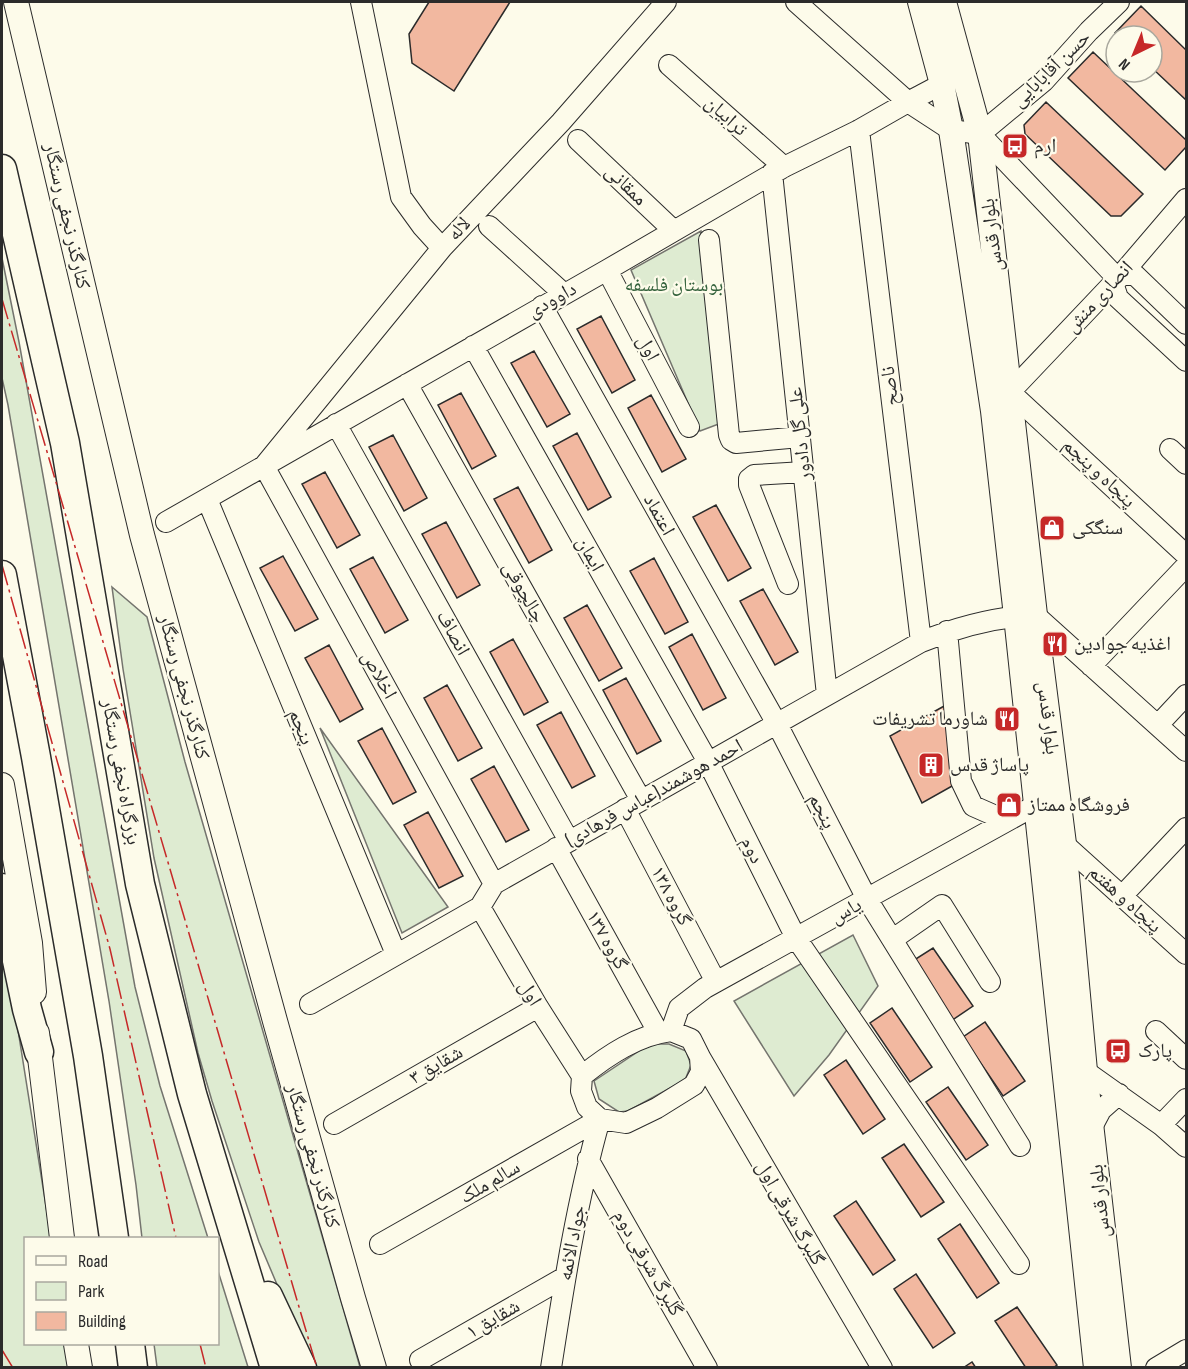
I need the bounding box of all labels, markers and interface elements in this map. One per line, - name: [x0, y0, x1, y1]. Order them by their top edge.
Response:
- north arrow: [1104, 24, 1164, 84]
- street label: حسن آقابابایی: [1006, 25, 1096, 113]
- text: N: [1115, 54, 1134, 74]
- street label: ترابیان: [700, 91, 752, 141]
- bus stop icon: ارم: [1000, 131, 1030, 161]
- place label: ارم: [1034, 134, 1056, 159]
- street label: کنارگذر نجفی رستگار: [38, 140, 95, 291]
- street label: ممقانی: [600, 159, 652, 211]
- street label: بلوار قدس: [976, 197, 1008, 273]
- street label: لاله: [442, 212, 476, 246]
- street label: انصاری منش: [1060, 256, 1138, 338]
- park label: بوستان فلسفه: [625, 273, 723, 297]
- street label: داوودی: [523, 277, 581, 323]
- street label: اول: [631, 331, 665, 365]
- street label: ناصح: [876, 365, 904, 407]
- street label: علی گل دادور: [783, 386, 817, 483]
- street label: پنجاه و پنجم: [1057, 433, 1141, 514]
- street label: اعتماد: [638, 490, 680, 540]
- shop icon: سنگکی: [1037, 513, 1067, 543]
- place label: سنگکی: [1072, 516, 1123, 540]
- street label: ایمان: [571, 532, 609, 576]
- street label: چالچوقی: [497, 557, 551, 627]
- street label: انصاف: [431, 606, 475, 660]
- street label: کنارگذر نجفی رستگار: [153, 611, 215, 762]
- restaurant icon: اغذیه جوادین: [1040, 629, 1070, 659]
- place label: اغذیه جوادین: [1074, 632, 1171, 656]
- street label: اخلاص: [356, 647, 402, 703]
- street label: بلوار قدس: [1032, 680, 1064, 756]
- street label: بزرگراه نجفی رستگار: [96, 696, 146, 847]
- restaurant icon: شاورما تشریفات: [992, 704, 1022, 734]
- street label: پنجم: [282, 706, 319, 749]
- place label: شاورما تشریفات: [872, 707, 988, 731]
- street label: احمد هوشمند(عباس فرهادی): [561, 734, 747, 852]
- building icon: پاساژ قدس: [916, 750, 946, 780]
- place label: پاساژ قدس: [950, 753, 1029, 777]
- street label: پنجم: [802, 789, 841, 833]
- shop icon: فروشگاه ممتاز: [994, 790, 1024, 820]
- place label: فروشگاه ممتاز: [1027, 793, 1130, 817]
- street label: دوم: [734, 832, 769, 868]
- street label: پنجاه و هفتم: [1083, 860, 1167, 939]
- street label: گروه ۱۳۸: [645, 862, 697, 930]
- street label: یاس: [826, 893, 866, 929]
- street label: گروه ۱۳۷: [581, 906, 633, 974]
- street label: اول: [513, 976, 547, 1010]
- bus stop icon: پارک: [1103, 1036, 1133, 1066]
- place label: پارک: [1138, 1039, 1172, 1063]
- street label: شقایق ۳: [405, 1040, 467, 1090]
- street label: کنارگذر نجفی رستگار: [281, 1080, 345, 1231]
- street label: سالم ملک: [456, 1155, 525, 1210]
- street label: گلبرگ شرقی اول: [750, 1156, 830, 1270]
- street label: بلوار قدس: [1084, 1163, 1116, 1239]
- street label: جواد الائمه: [553, 1203, 591, 1283]
- street label: گلبرگ شرقی دوم: [607, 1206, 688, 1321]
- legend: [24, 1237, 219, 1345]
- text: Road: [78, 1251, 108, 1272]
- text: Park: [78, 1281, 104, 1302]
- street label: شقایق ۱: [462, 1294, 524, 1344]
- text: Building: [78, 1311, 126, 1332]

